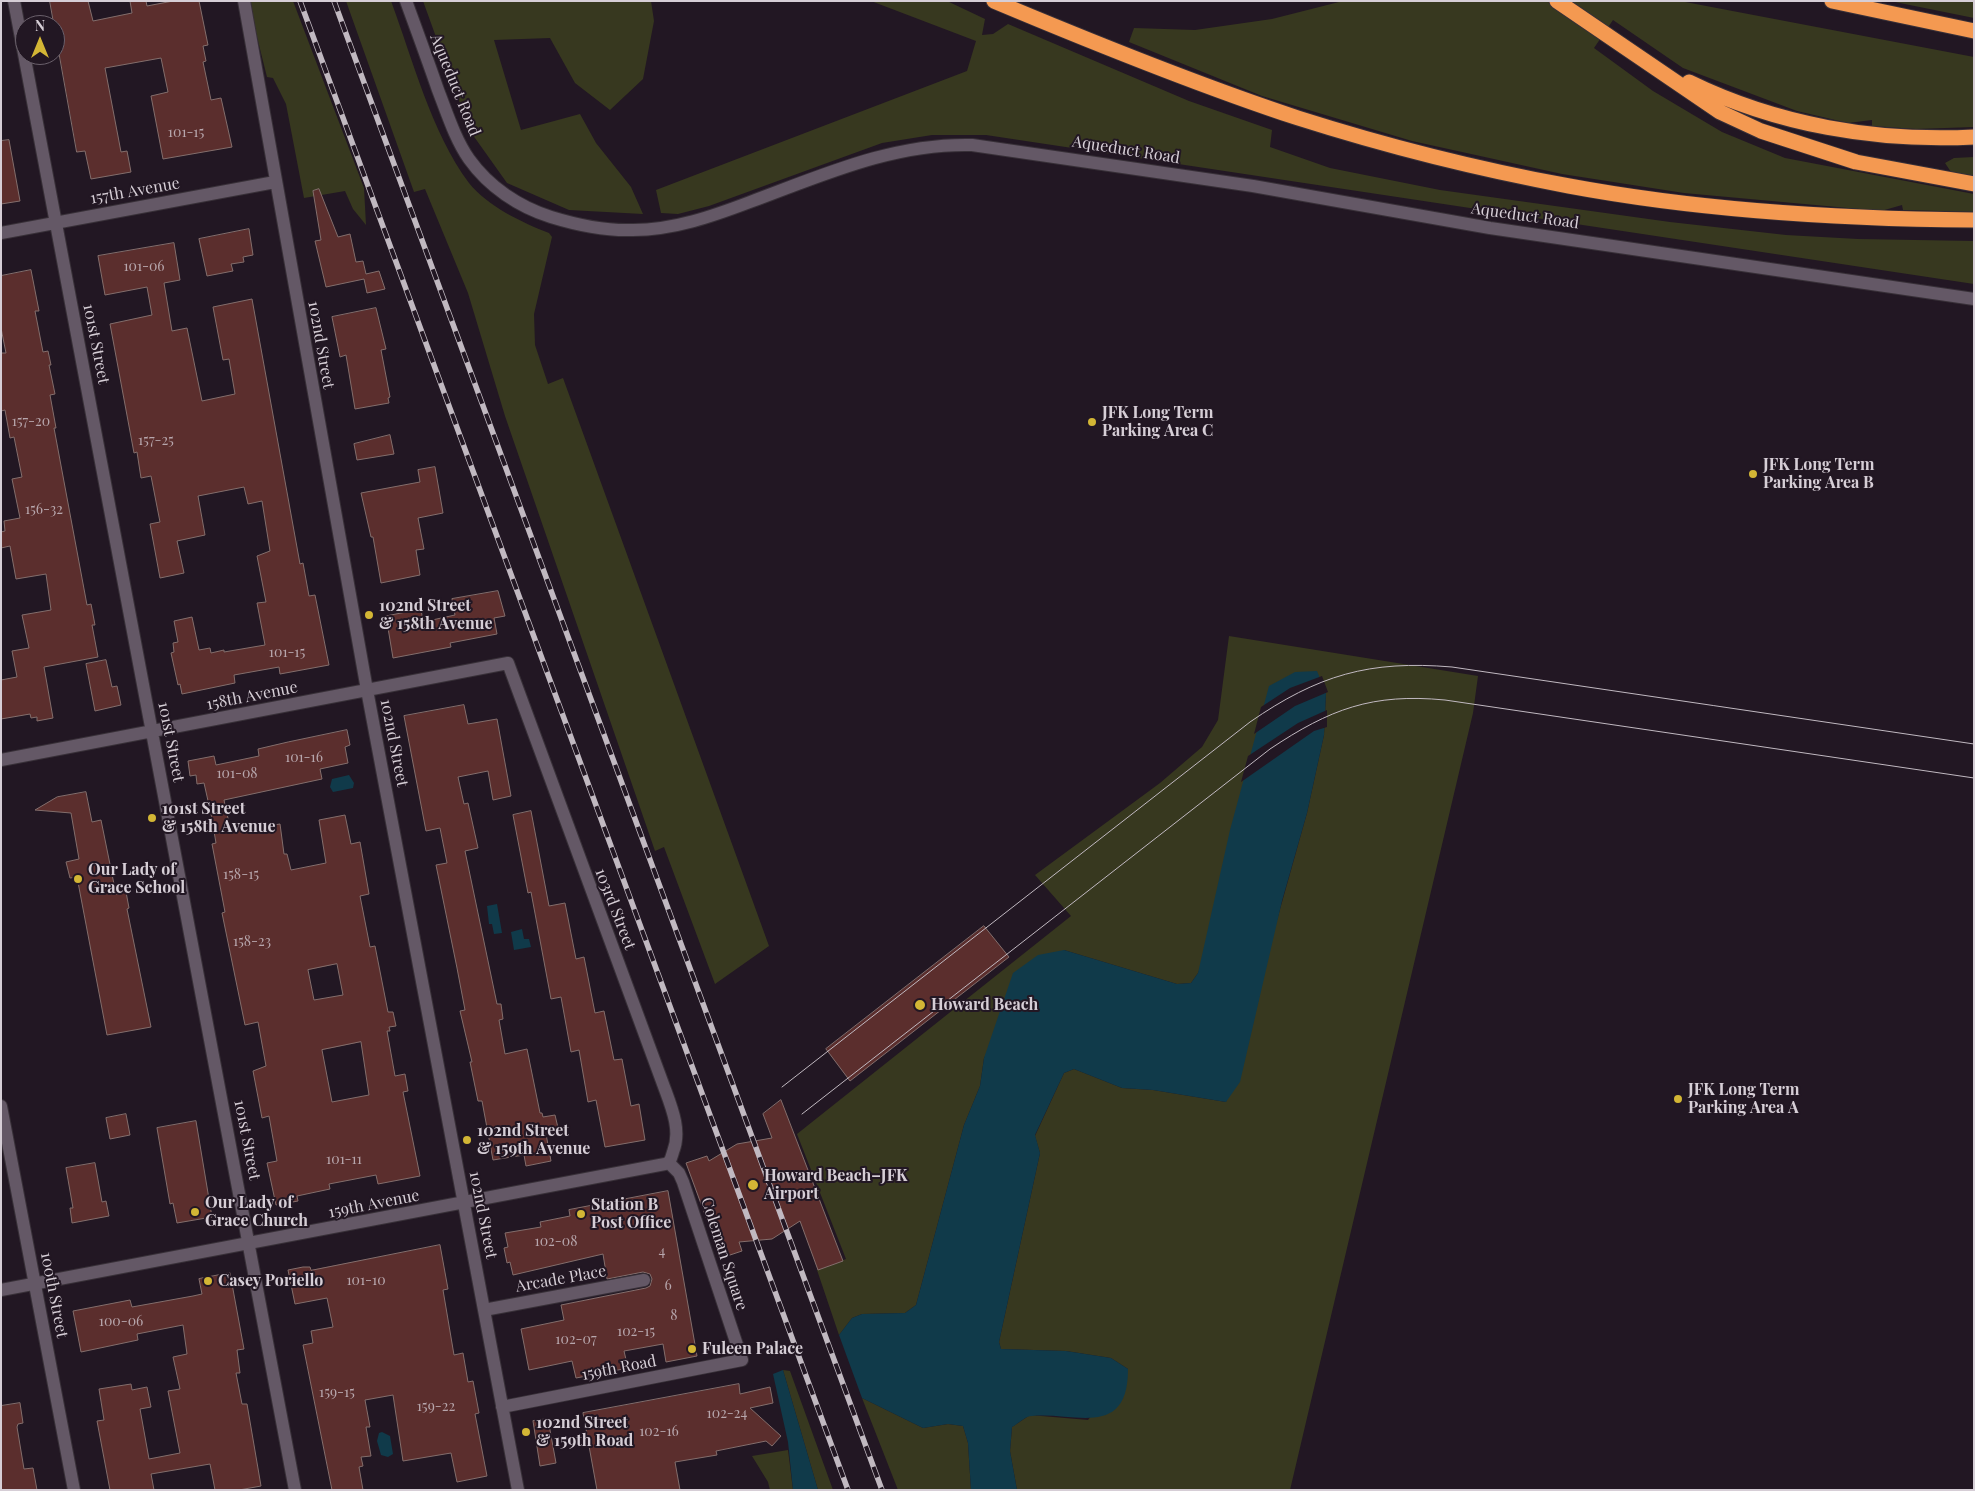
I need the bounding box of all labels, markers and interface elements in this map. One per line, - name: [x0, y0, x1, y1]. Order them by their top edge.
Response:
- north arrow: [15, 15, 65, 65]
- text: N: [35, 16, 45, 35]
- street label: Aqueduct Road: [426, 31, 484, 139]
- house number: 101-15: [168, 125, 204, 141]
- street label: Aqueduct Road: [1071, 132, 1181, 168]
- street label: 157th Avenue: [89, 174, 181, 208]
- street label: Aqueduct Road: [1470, 199, 1580, 233]
- house number: 101-06: [123, 259, 165, 275]
- street label: 102nd Street: [304, 300, 338, 390]
- street label: 101st Street: [79, 302, 113, 386]
- place label: JFK Long Term Parking Area C: [1102, 403, 1214, 441]
- house number: 157-20: [12, 414, 50, 430]
- marker: JFK Long Term Parking Area C: [1086, 416, 1098, 428]
- house number: 157-25: [138, 433, 174, 449]
- place label: JFK Long Term Parking Area B: [1763, 455, 1875, 493]
- marker: JFK Long Term Parking Area B: [1747, 468, 1759, 480]
- house number: 156-32: [25, 502, 63, 518]
- place label: 102nd Street & 158th Avenue: [379, 596, 493, 634]
- marker: 102nd Street & 158th Avenue: [363, 609, 375, 621]
- house number: 101-15: [269, 645, 305, 661]
- street label: 158th Avenue: [205, 678, 299, 714]
- street label: 102nd Street: [376, 697, 412, 789]
- street label: 101st Street: [154, 700, 188, 784]
- house number: 101-16: [285, 750, 323, 766]
- house number: 101-08: [216, 766, 258, 782]
- place label: 101st Street & 158th Avenue: [162, 799, 276, 837]
- marker: 101st Street & 158th Avenue: [146, 812, 158, 824]
- place label: Our Lady of Grace School: [88, 860, 185, 898]
- street label: 103rd Street: [591, 866, 639, 952]
- house number: 158-15: [223, 867, 259, 883]
- marker: Our Lady of Grace School: [72, 873, 84, 885]
- house number: 158-23: [233, 934, 271, 950]
- place label: Howard Beach: [931, 995, 1038, 1015]
- marker: Howard Beach: [913, 998, 927, 1012]
- place label: JFK Long Term Parking Area A: [1688, 1080, 1800, 1118]
- marker: JFK Long Term Parking Area A: [1672, 1093, 1684, 1105]
- street label: 101st Street: [230, 1098, 264, 1182]
- place label: 102nd Street & 159th Avenue: [477, 1121, 590, 1159]
- marker: 102nd Street & 159th Avenue: [461, 1134, 473, 1146]
- house number: 101-11: [326, 1152, 362, 1168]
- place label: Howard Beach–JFK Airport: [764, 1166, 908, 1204]
- street label: 102nd Street: [465, 1169, 501, 1261]
- marker: Howard Beach–JFK Airport: [746, 1178, 760, 1192]
- street label: 159th Avenue: [327, 1186, 421, 1222]
- place label: Our Lady of Grace Church: [205, 1193, 308, 1231]
- place label: Station B Post Office: [591, 1195, 671, 1233]
- street label: Coleman Square: [697, 1195, 751, 1313]
- marker: Our Lady of Grace Church: [189, 1206, 201, 1218]
- marker: Station B Post Office: [575, 1208, 587, 1220]
- house number: 102-08: [535, 1234, 577, 1250]
- house number: 4: [659, 1244, 665, 1260]
- street label: 100th Street: [36, 1250, 72, 1340]
- street label: Arcade Place: [514, 1262, 608, 1296]
- place label: Casey Poriello: [218, 1271, 323, 1291]
- house number: 101-10: [346, 1273, 386, 1289]
- marker: Casey Poriello: [202, 1275, 214, 1287]
- house number: 6: [664, 1278, 672, 1294]
- house number: 8: [670, 1308, 678, 1324]
- house number: 100-06: [99, 1314, 143, 1330]
- house number: 102-15: [617, 1324, 655, 1340]
- house number: 102-07: [555, 1332, 597, 1348]
- place label: Fuleen Palace: [702, 1339, 803, 1359]
- marker: Fuleen Palace: [686, 1343, 698, 1355]
- street label: 159th Road: [580, 1351, 658, 1385]
- house number: 159-15: [319, 1385, 355, 1401]
- house number: 159-22: [417, 1399, 455, 1415]
- house number: 102-24: [707, 1406, 747, 1422]
- place label: 102nd Street & 159th Road: [536, 1413, 633, 1451]
- house number: 102-16: [639, 1424, 679, 1440]
- marker: 102nd Street & 159th Road: [520, 1426, 532, 1438]

